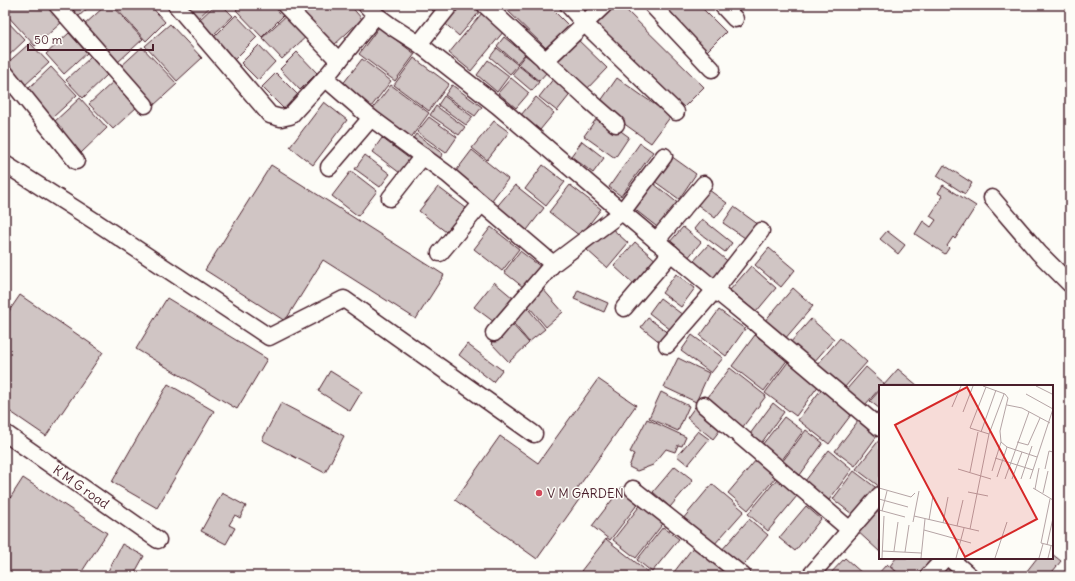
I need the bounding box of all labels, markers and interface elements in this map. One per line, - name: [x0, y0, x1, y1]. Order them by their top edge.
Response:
- scale bar: [28, 26, 153, 52]
- text: 50 m: [34, 32, 63, 47]
- inset map: [879, 385, 1053, 559]
- street label: K M G road: [50, 461, 113, 513]
- place label: V M GARDEN: [547, 485, 624, 502]
- marker: V M GARDEN: [534, 488, 544, 498]

